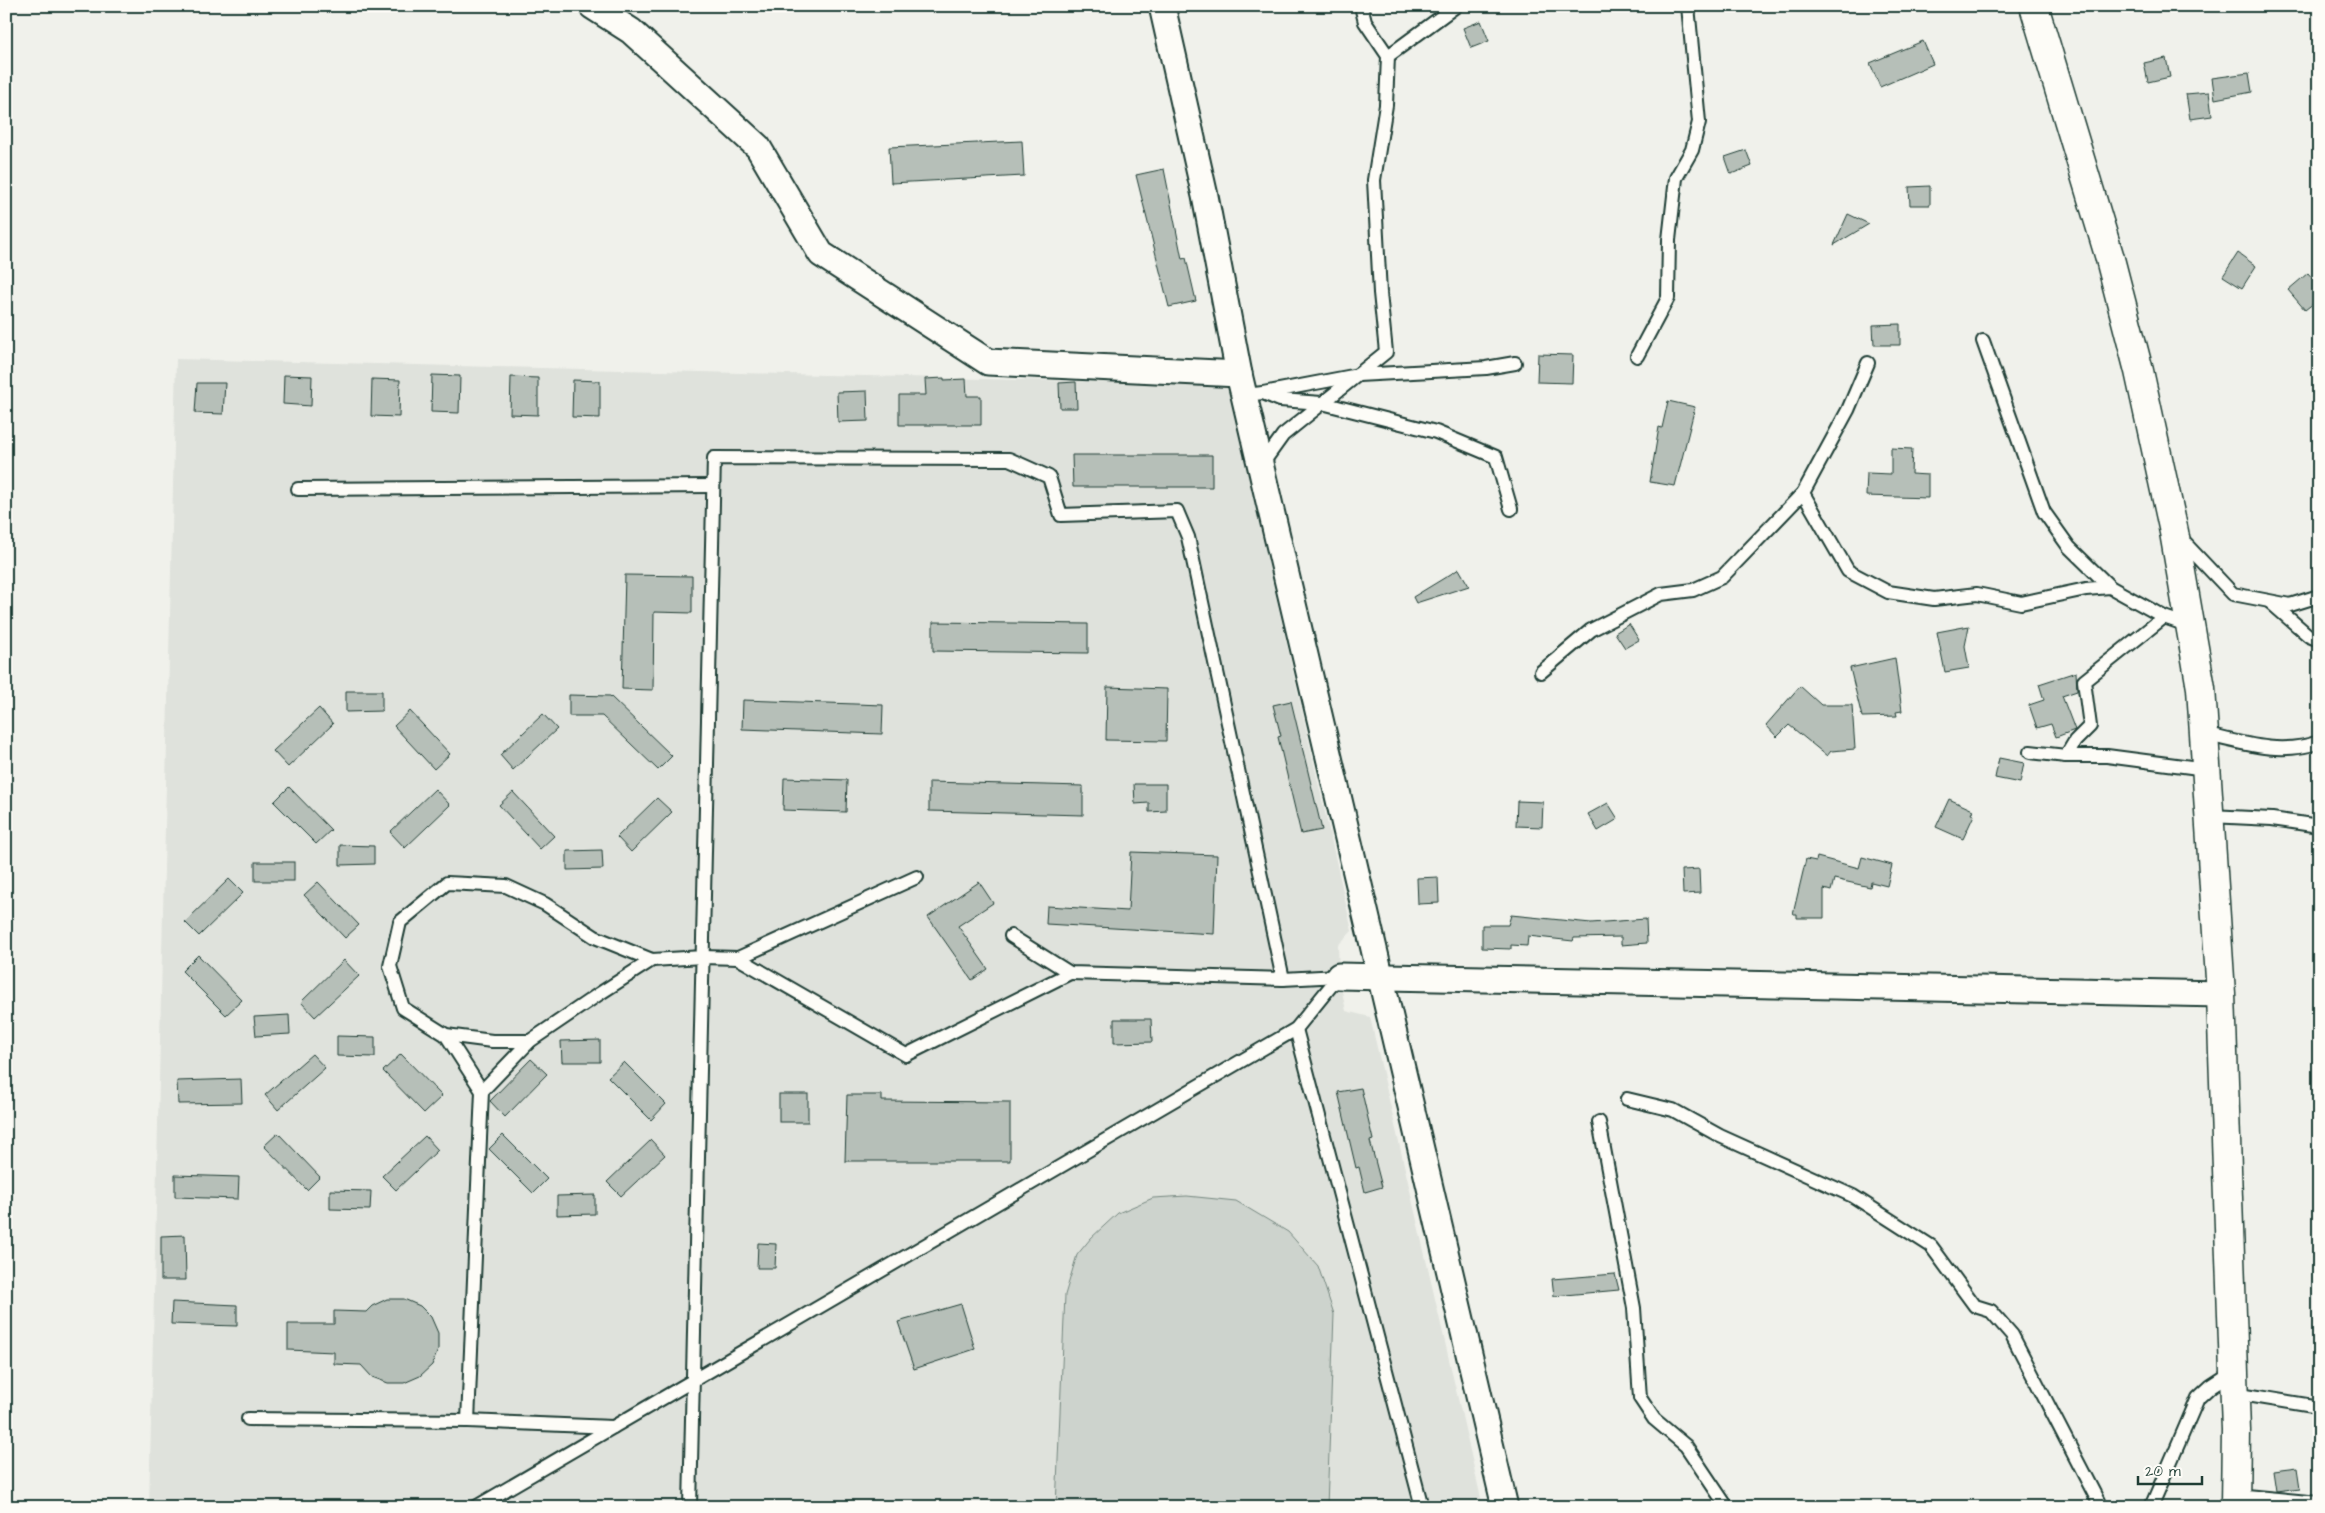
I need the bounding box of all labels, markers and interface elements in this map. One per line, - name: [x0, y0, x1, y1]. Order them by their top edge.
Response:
- scale bar: [2138, 1453, 2201, 1485]
- text: 20 m: [2145, 1461, 2181, 1482]

